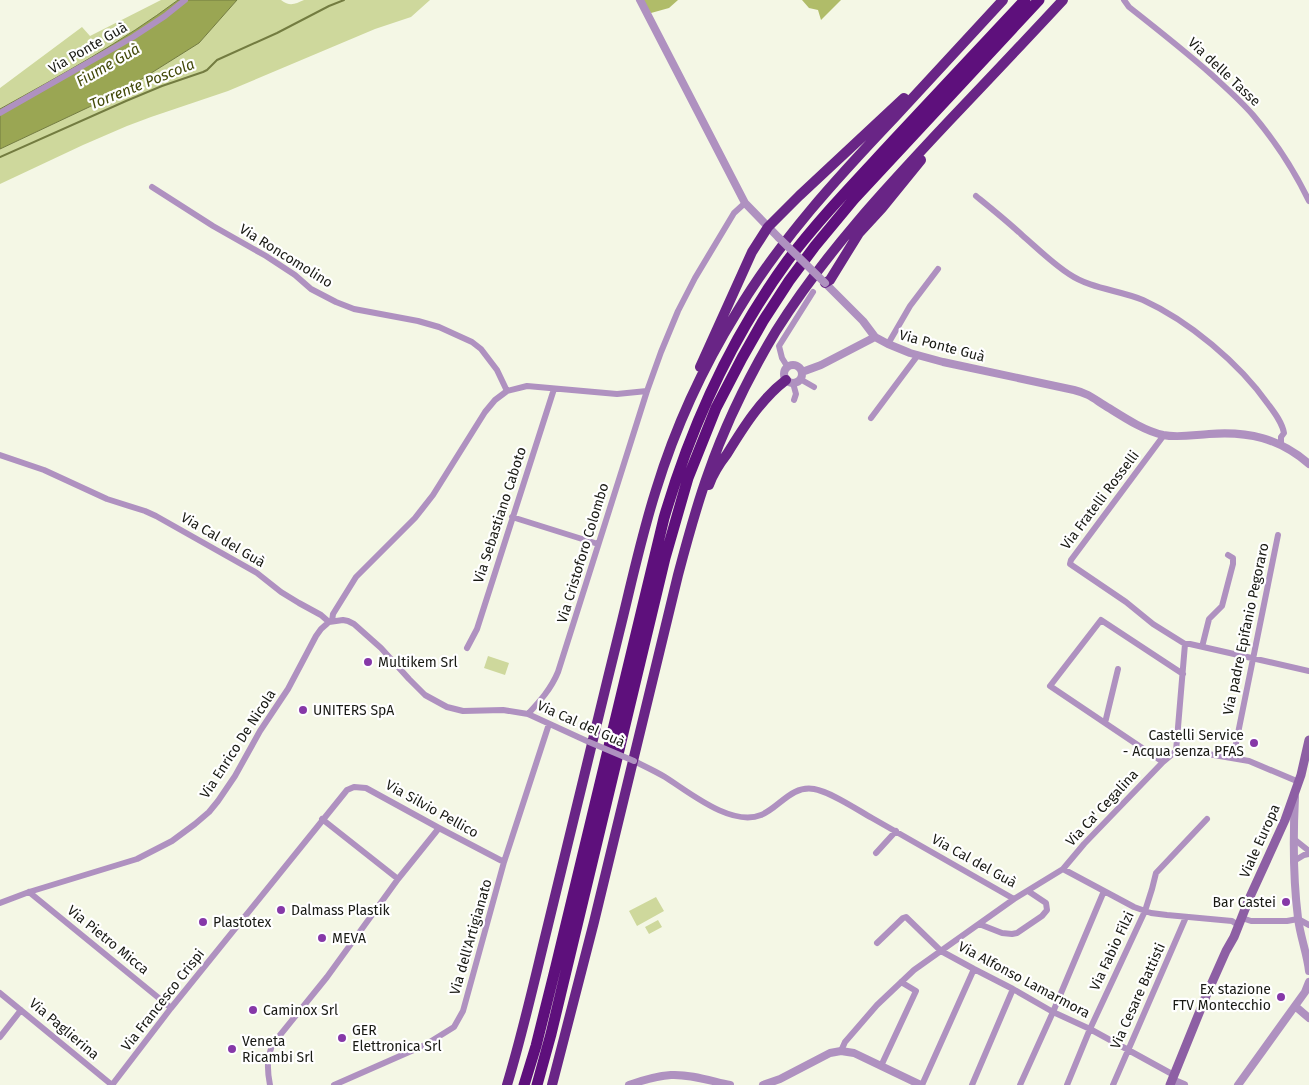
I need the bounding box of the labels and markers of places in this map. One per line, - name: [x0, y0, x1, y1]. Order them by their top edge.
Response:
- place label: Multikem Srl: [378, 654, 458, 671]
- marker: Multikem Srl: [362, 656, 374, 668]
- place label: UNITERS SpA: [313, 702, 394, 719]
- marker: UNITERS SpA: [297, 704, 309, 716]
- place label: Castelli Service - Acqua senza PFAS: [1123, 727, 1244, 760]
- marker: Castelli Service - Acqua senza PFAS: [1248, 737, 1260, 749]
- place label: Bar Castei: [1213, 894, 1276, 911]
- marker: Bar Castei: [1280, 896, 1292, 908]
- place label: Dalmass Plastik: [291, 902, 391, 919]
- marker: Dalmass Plastik: [275, 904, 287, 916]
- place label: Plastotex: [213, 914, 271, 931]
- marker: Plastotex: [197, 916, 209, 928]
- place label: MEVA: [332, 930, 366, 947]
- marker: MEVA: [316, 932, 328, 944]
- place label: Ex stazione FTV Montecchio: [1172, 981, 1271, 1014]
- marker: Ex stazione FTV Montecchio: [1275, 991, 1287, 1003]
- place label: Caminox Srl: [263, 1002, 338, 1019]
- marker: Caminox Srl: [247, 1004, 259, 1016]
- place label: GER Elettronica Srl: [352, 1022, 442, 1055]
- marker: GER Elettronica Srl: [336, 1032, 348, 1044]
- place label: Veneta Ricambi Srl: [242, 1033, 314, 1066]
- marker: Veneta Ricambi Srl: [226, 1043, 238, 1055]

